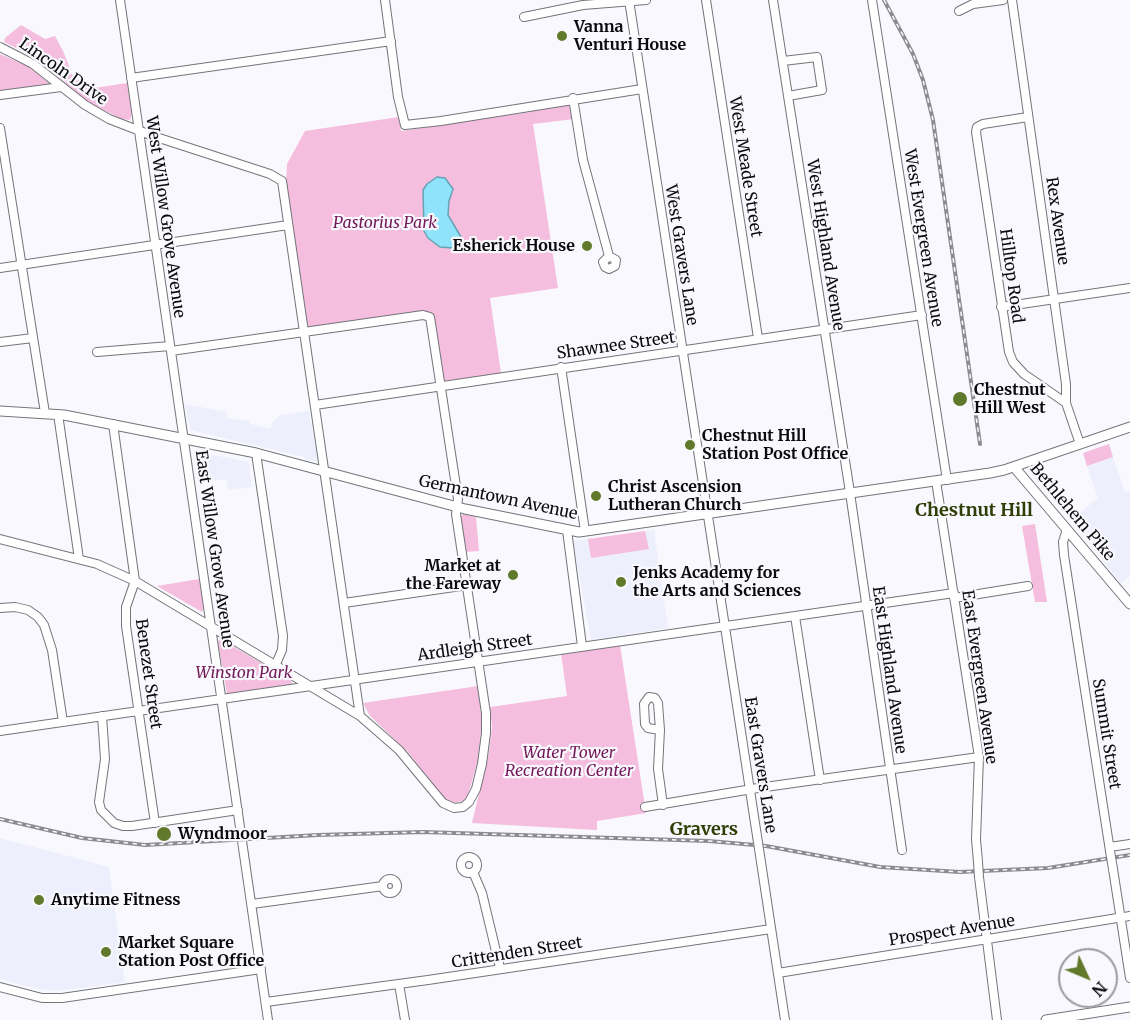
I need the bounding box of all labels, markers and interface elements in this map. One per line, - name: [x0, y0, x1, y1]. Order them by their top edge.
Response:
- place label: Vanna Venturi House: [574, 17, 686, 55]
- marker: Vanna Venturi House: [555, 29, 569, 43]
- street label: Lincoln Drive: [15, 34, 111, 110]
- street label: West Meade Street: [724, 95, 766, 239]
- street label: West Willow Grove Avenue: [141, 115, 189, 319]
- street label: West Evergreen Avenue: [899, 148, 947, 328]
- street label: West Highland Avenue: [802, 158, 848, 332]
- street label: Rex Avenue: [1041, 176, 1073, 266]
- street label: West Gravers Lane: [660, 183, 702, 327]
- park label: Pastorius Park: [333, 213, 437, 233]
- street label: Hilltop Road: [995, 227, 1027, 325]
- place label: Esherick House: [452, 236, 575, 256]
- marker: Esherick House: [580, 239, 594, 253]
- street label: Shawnee Street: [556, 328, 676, 364]
- place label: Chestnut Hill West: [974, 380, 1046, 418]
- marker: Chestnut Hill West: [951, 390, 969, 408]
- place label: Chestnut Hill Station Post Office: [702, 426, 848, 464]
- marker: Chestnut Hill Station Post Office: [683, 438, 697, 452]
- street label: East Willow Grove Avenue: [191, 449, 237, 649]
- street label: Bethlehem Pike: [1026, 459, 1118, 565]
- street label: Germantown Avenue: [417, 472, 579, 524]
- place label: Christ Ascension Lutheran Church: [608, 477, 742, 515]
- marker: Christ Ascension Lutheran Church: [589, 489, 603, 503]
- district label: Chestnut Hill: [915, 500, 1033, 522]
- place label: Market at the Fareway: [406, 556, 501, 594]
- place label: Jenks Academy for the Arts and Sciences: [633, 563, 801, 601]
- marker: Market at the Fareway: [506, 568, 520, 582]
- marker: Jenks Academy for the Arts and Sciences: [614, 575, 628, 589]
- street label: East Highland Avenue: [868, 585, 910, 755]
- street label: East Evergreen Avenue: [957, 589, 1001, 765]
- street label: Benezet Street: [131, 618, 165, 730]
- street label: Ardleigh Street: [416, 630, 534, 666]
- park label: Winston Park: [196, 663, 292, 683]
- street label: Summit Street: [1088, 677, 1124, 791]
- street label: East Gravers Lane: [740, 695, 780, 835]
- park label: Water Tower Recreation Center: [505, 743, 633, 781]
- district label: Gravers: [670, 819, 738, 841]
- place label: Wyndmoor: [178, 824, 267, 844]
- marker: Wyndmoor: [155, 825, 173, 843]
- place label: Anytime Fitness: [51, 890, 181, 910]
- marker: Anytime Fitness: [32, 893, 46, 907]
- street label: Prospect Avenue: [888, 912, 1016, 950]
- place label: Market Square Station Post Office: [118, 933, 264, 971]
- street label: Crittenden Street: [450, 933, 584, 973]
- marker: Market Square Station Post Office: [99, 945, 113, 959]
- north arrow: [1058, 948, 1118, 1008]
- text: N: [1088, 978, 1111, 1001]

